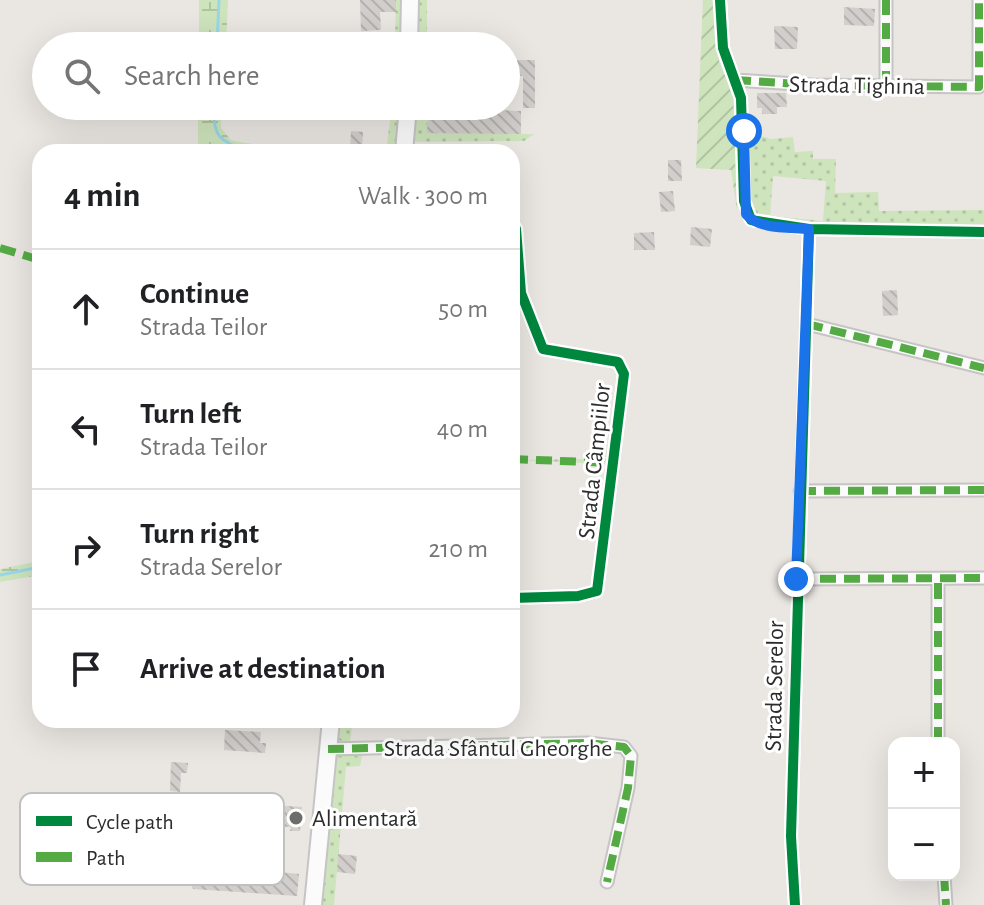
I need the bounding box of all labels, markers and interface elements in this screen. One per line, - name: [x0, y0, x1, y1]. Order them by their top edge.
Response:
- search box: [32, 32, 520, 120]
- icon: search: [60, 54, 104, 98]
- text: Search here: [124, 61, 260, 91]
- street label: Strada Tighina: [789, 73, 925, 99]
- route start: [726, 113, 762, 149]
- text: 4 min: [64, 179, 141, 213]
- text: Walk · 300 m: [358, 183, 488, 209]
- text: Continue: [140, 279, 249, 309]
- icon: ahead: [64, 287, 108, 331]
- text: 50 m: [438, 296, 488, 322]
- text: Strada Teilor: [140, 314, 267, 340]
- street label: Strada Câmpiilor: [575, 382, 615, 540]
- text: Turn left: [140, 399, 241, 429]
- icon: left: [64, 407, 108, 451]
- text: 40 m: [437, 416, 488, 442]
- text: Strada Teilor: [140, 434, 267, 460]
- text: Turn right: [140, 519, 259, 549]
- icon: right: [64, 527, 108, 571]
- text: 210 m: [428, 536, 488, 562]
- text: Strada Serelor: [140, 554, 282, 580]
- route end: [778, 561, 814, 597]
- street label: Strada Serelor: [762, 620, 788, 752]
- icon: arrive: [64, 647, 108, 691]
- text: Arrive at destination: [140, 654, 386, 684]
- street label: Strada Sfântul Gheorghe: [384, 737, 612, 761]
- map controls: [888, 737, 960, 881]
- button: +: [888, 737, 960, 809]
- legend: [20, 793, 284, 885]
- place label: Alimentară: [312, 807, 417, 831]
- marker: Alimentară: [287, 809, 305, 827]
- button: −: [888, 809, 960, 881]
- text: Cycle path: [86, 811, 174, 833]
- text: Path: [86, 847, 126, 869]

